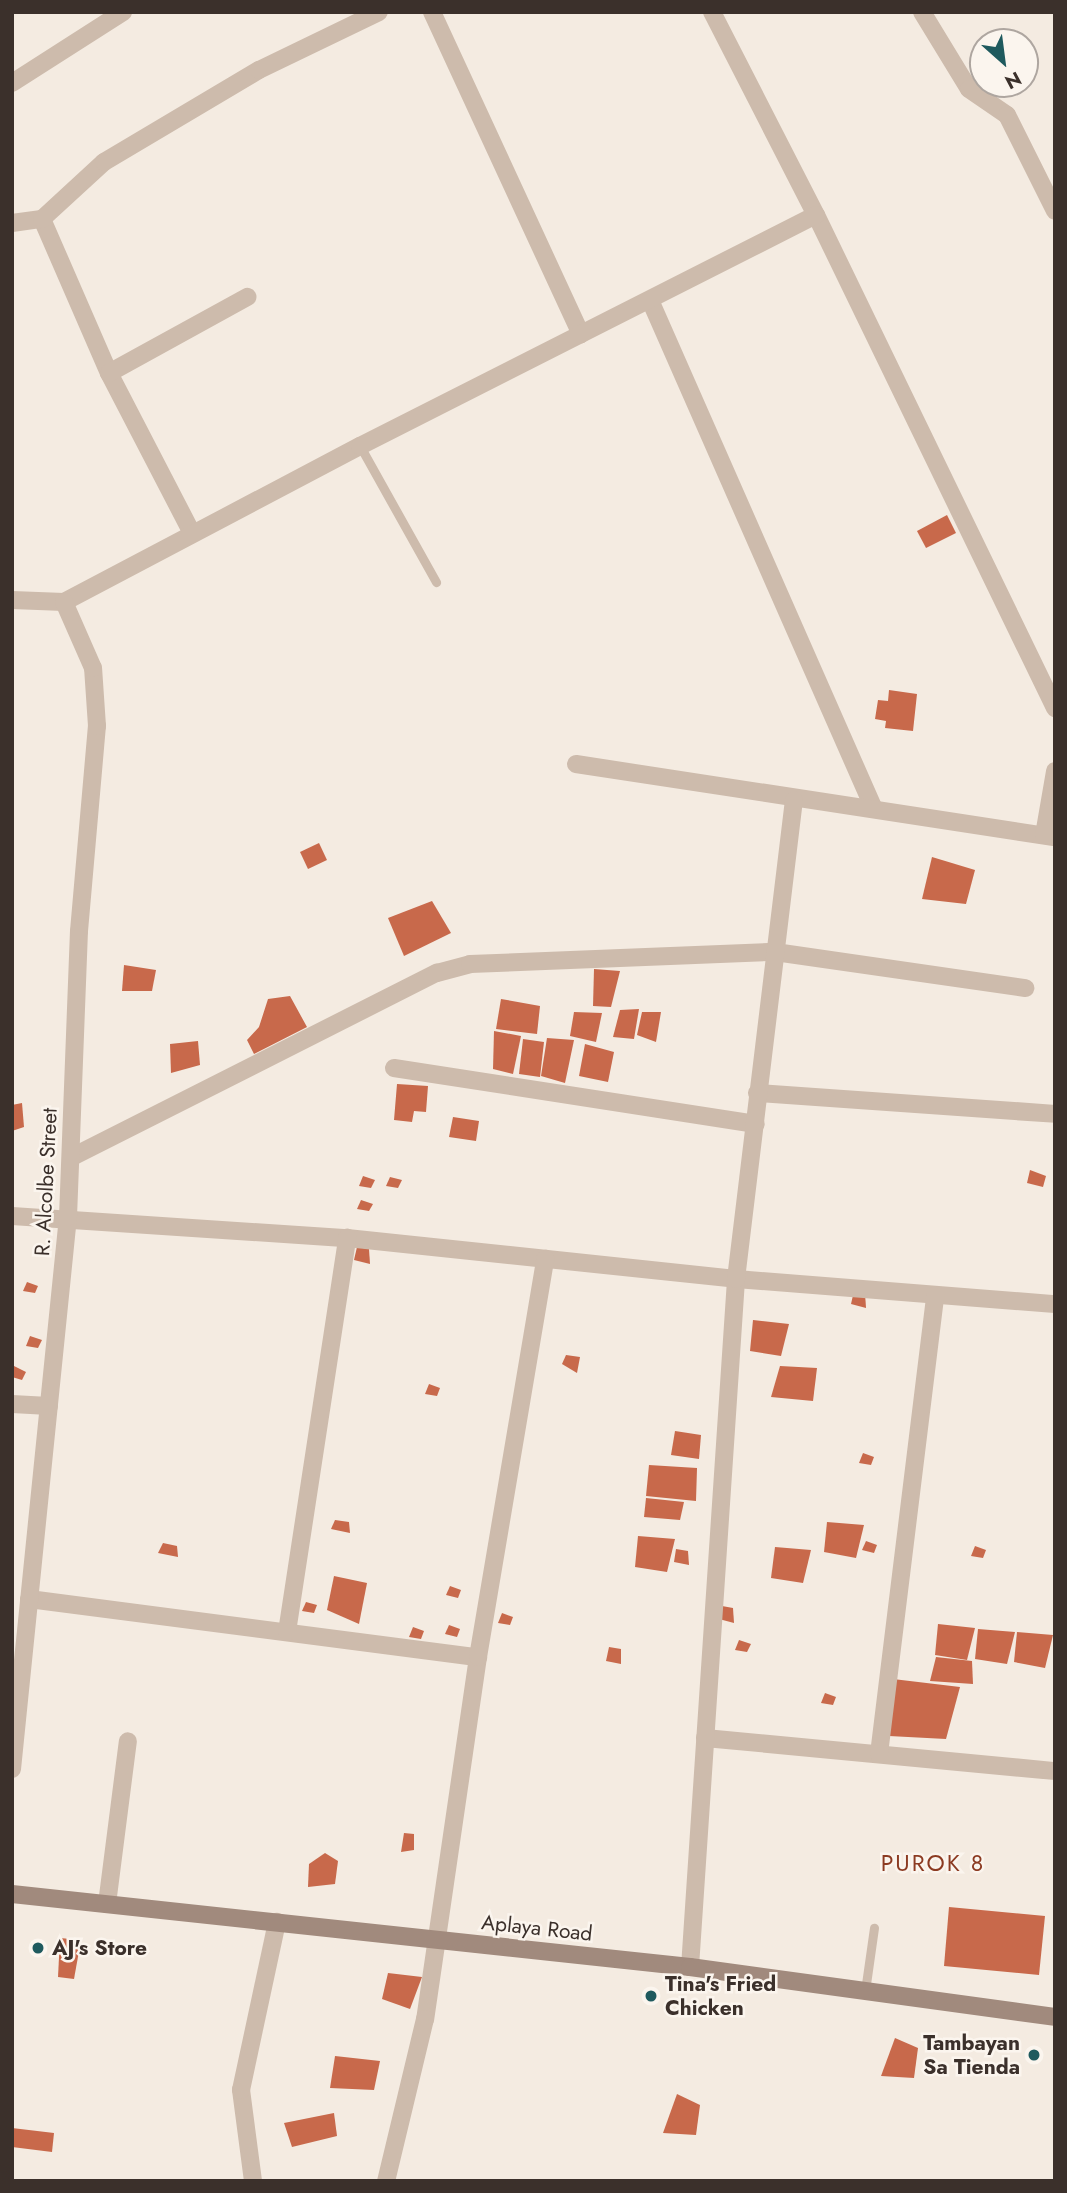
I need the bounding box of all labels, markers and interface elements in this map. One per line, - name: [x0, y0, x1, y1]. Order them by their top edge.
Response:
- north arrow: [969, 28, 1039, 98]
- text: N: [1000, 65, 1026, 96]
- street label: R. Alcolbe Street: [30, 1107, 62, 1257]
- district label: PUROK 8: [882, 1849, 984, 1877]
- street label: Aplaya Road: [480, 1910, 594, 1946]
- place label: AJ's Store: [52, 1935, 147, 1961]
- marker: AJ's Store: [30, 1940, 46, 1956]
- place label: Tina's Fried Chicken: [665, 1971, 776, 2021]
- marker: Tina's Fried Chicken: [643, 1988, 659, 2004]
- place label: Tambayan Sa Tienda: [923, 2030, 1020, 2080]
- marker: Tambayan Sa Tienda: [1026, 2047, 1042, 2063]

